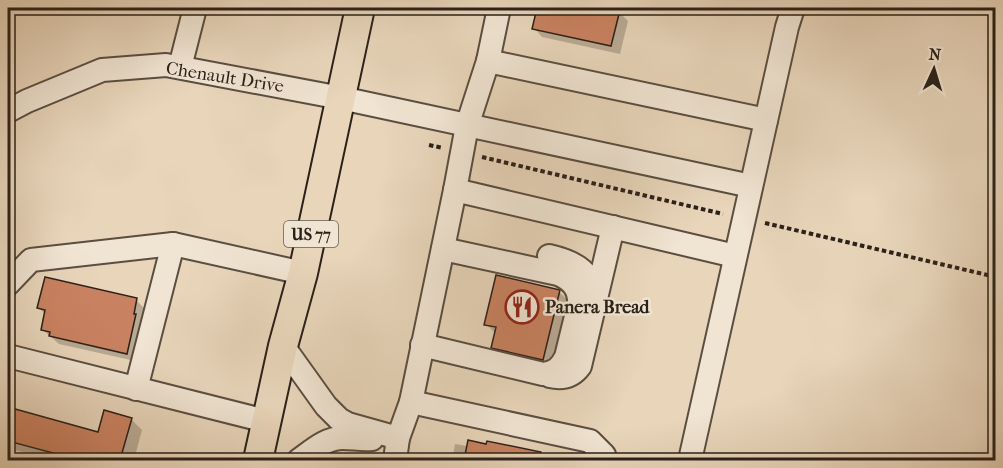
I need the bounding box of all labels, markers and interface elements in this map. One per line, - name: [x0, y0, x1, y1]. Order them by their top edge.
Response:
- north arrow: [904, 39, 964, 99]
- text: N: [928, 45, 943, 64]
- street label: Chenault Drive: [164, 58, 285, 97]
- road number: US 77: [284, 221, 338, 247]
- restaurant icon: Panera Bread: [504, 289, 540, 325]
- place label: Panera Bread: [545, 297, 651, 318]

